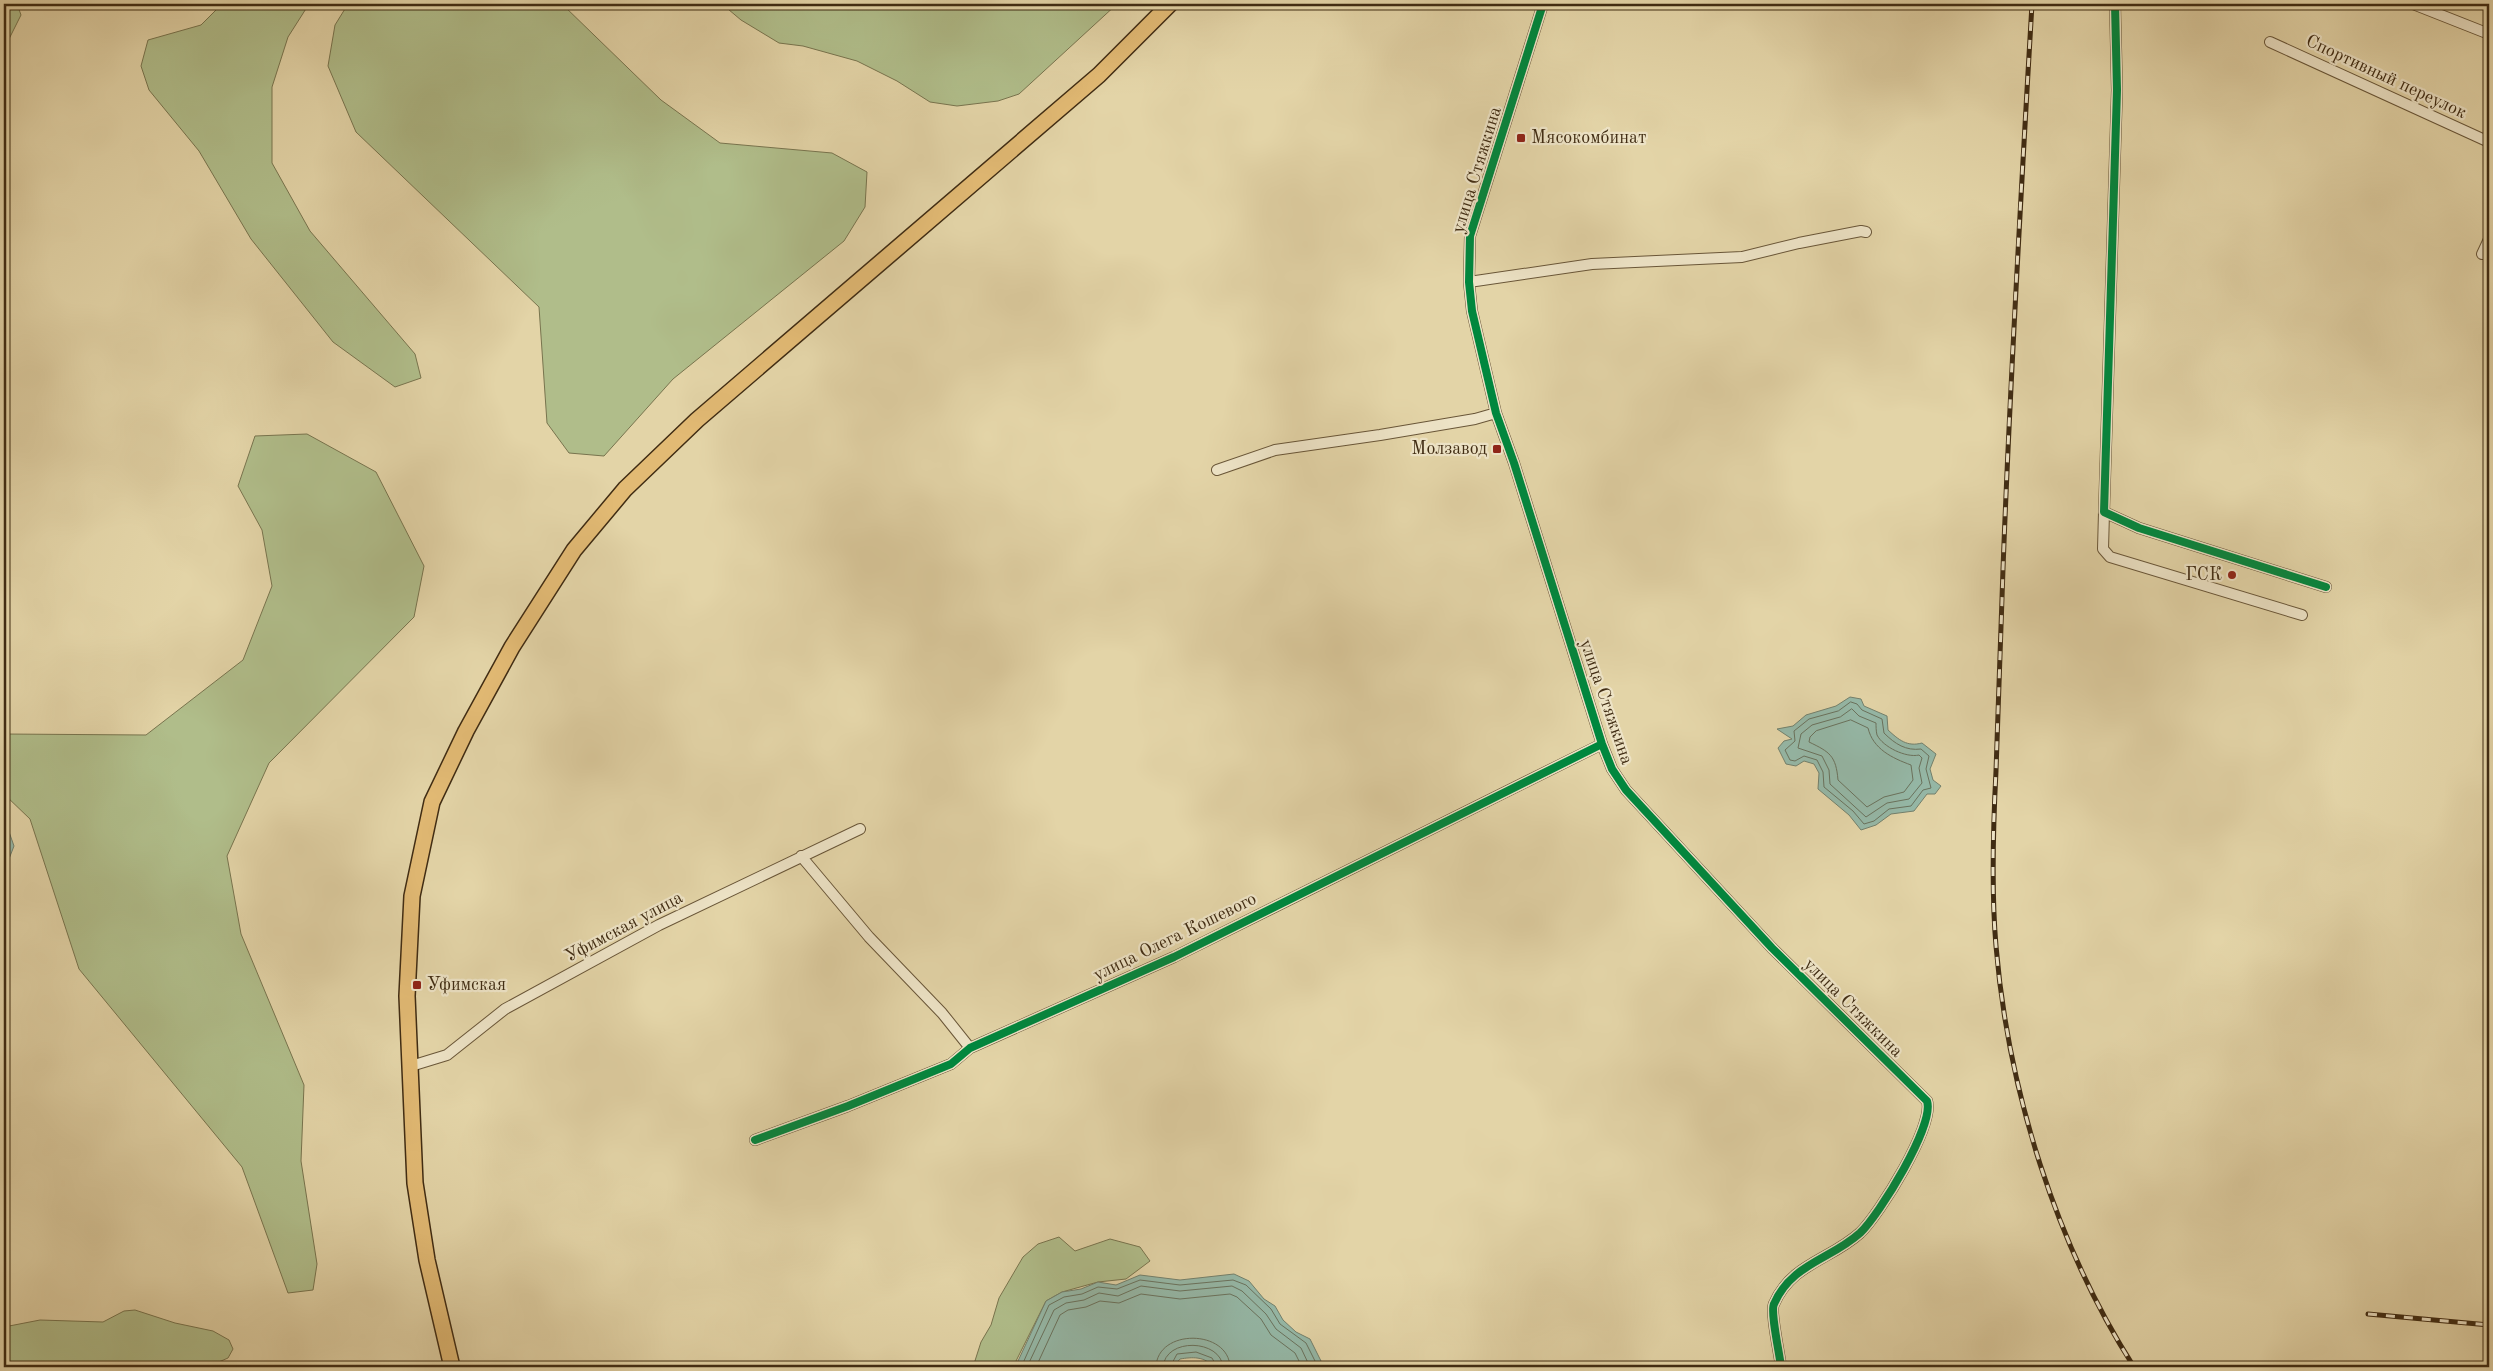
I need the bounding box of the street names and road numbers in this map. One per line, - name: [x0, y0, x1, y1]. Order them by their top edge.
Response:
- street label: Спортивный переулок: [2303, 32, 2469, 122]
- street label: улица Стяжкина: [1449, 104, 1505, 235]
- street label: улица Стяжкина: [1576, 637, 1636, 767]
- street label: Уфимская улица: [562, 888, 686, 966]
- street label: улица Олега Кошевого: [1091, 890, 1259, 984]
- street label: улица Стяжкина: [1800, 955, 1906, 1061]

